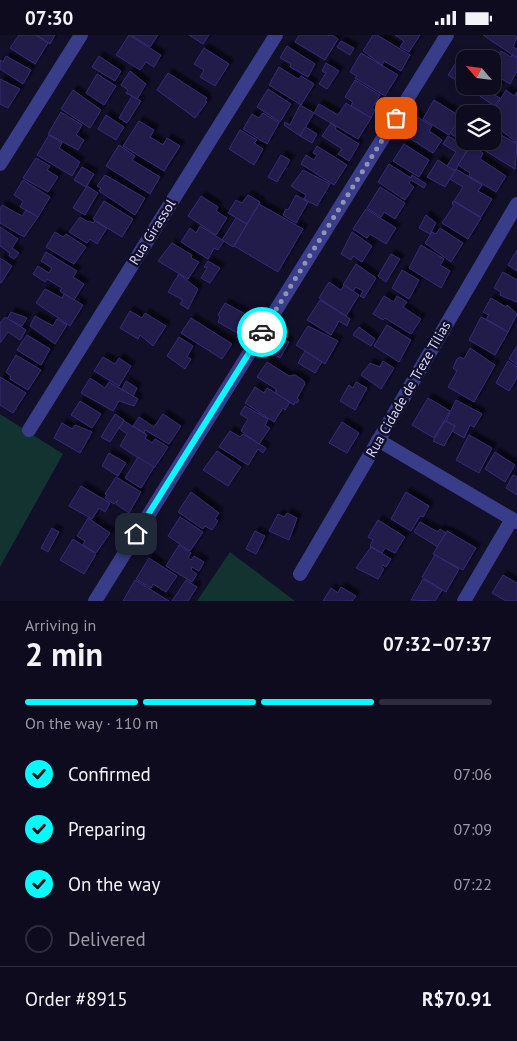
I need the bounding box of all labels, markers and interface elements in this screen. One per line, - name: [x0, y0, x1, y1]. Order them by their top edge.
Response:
- text: 07:30: [25, 6, 73, 30]
- north arrow: [456, 50, 501, 95]
- map controls: [456, 50, 501, 150]
- pin: [375, 97, 417, 139]
- icon: bag: [382, 104, 410, 132]
- button: layers: [456, 105, 501, 150]
- street label: Rua Girassol: [125, 196, 179, 268]
- courier: [237, 307, 287, 357]
- street label: Rua Cidade de Treze Tílias: [362, 317, 454, 460]
- icon: car: [248, 318, 276, 346]
- pin: [115, 513, 157, 555]
- icon: home: [122, 520, 150, 548]
- text: Arriving in: [25, 615, 96, 635]
- text: 07:32–07:37: [383, 632, 492, 656]
- text: 2 min: [25, 633, 103, 675]
- text: On the way · 110 m: [25, 713, 158, 733]
- icon: check: [25, 760, 53, 788]
- text: Confirmed: [68, 762, 151, 786]
- text: 07:06: [454, 764, 492, 784]
- icon: check: [25, 815, 53, 843]
- text: Preparing: [68, 817, 146, 841]
- text: 07:09: [454, 819, 492, 839]
- icon: check: [25, 870, 53, 898]
- text: On the way: [68, 872, 160, 896]
- text: 07:22: [454, 874, 492, 894]
- text: Delivered: [68, 927, 146, 951]
- text: Order #8915: [25, 987, 128, 1011]
- text: R$70.91: [422, 987, 492, 1011]

